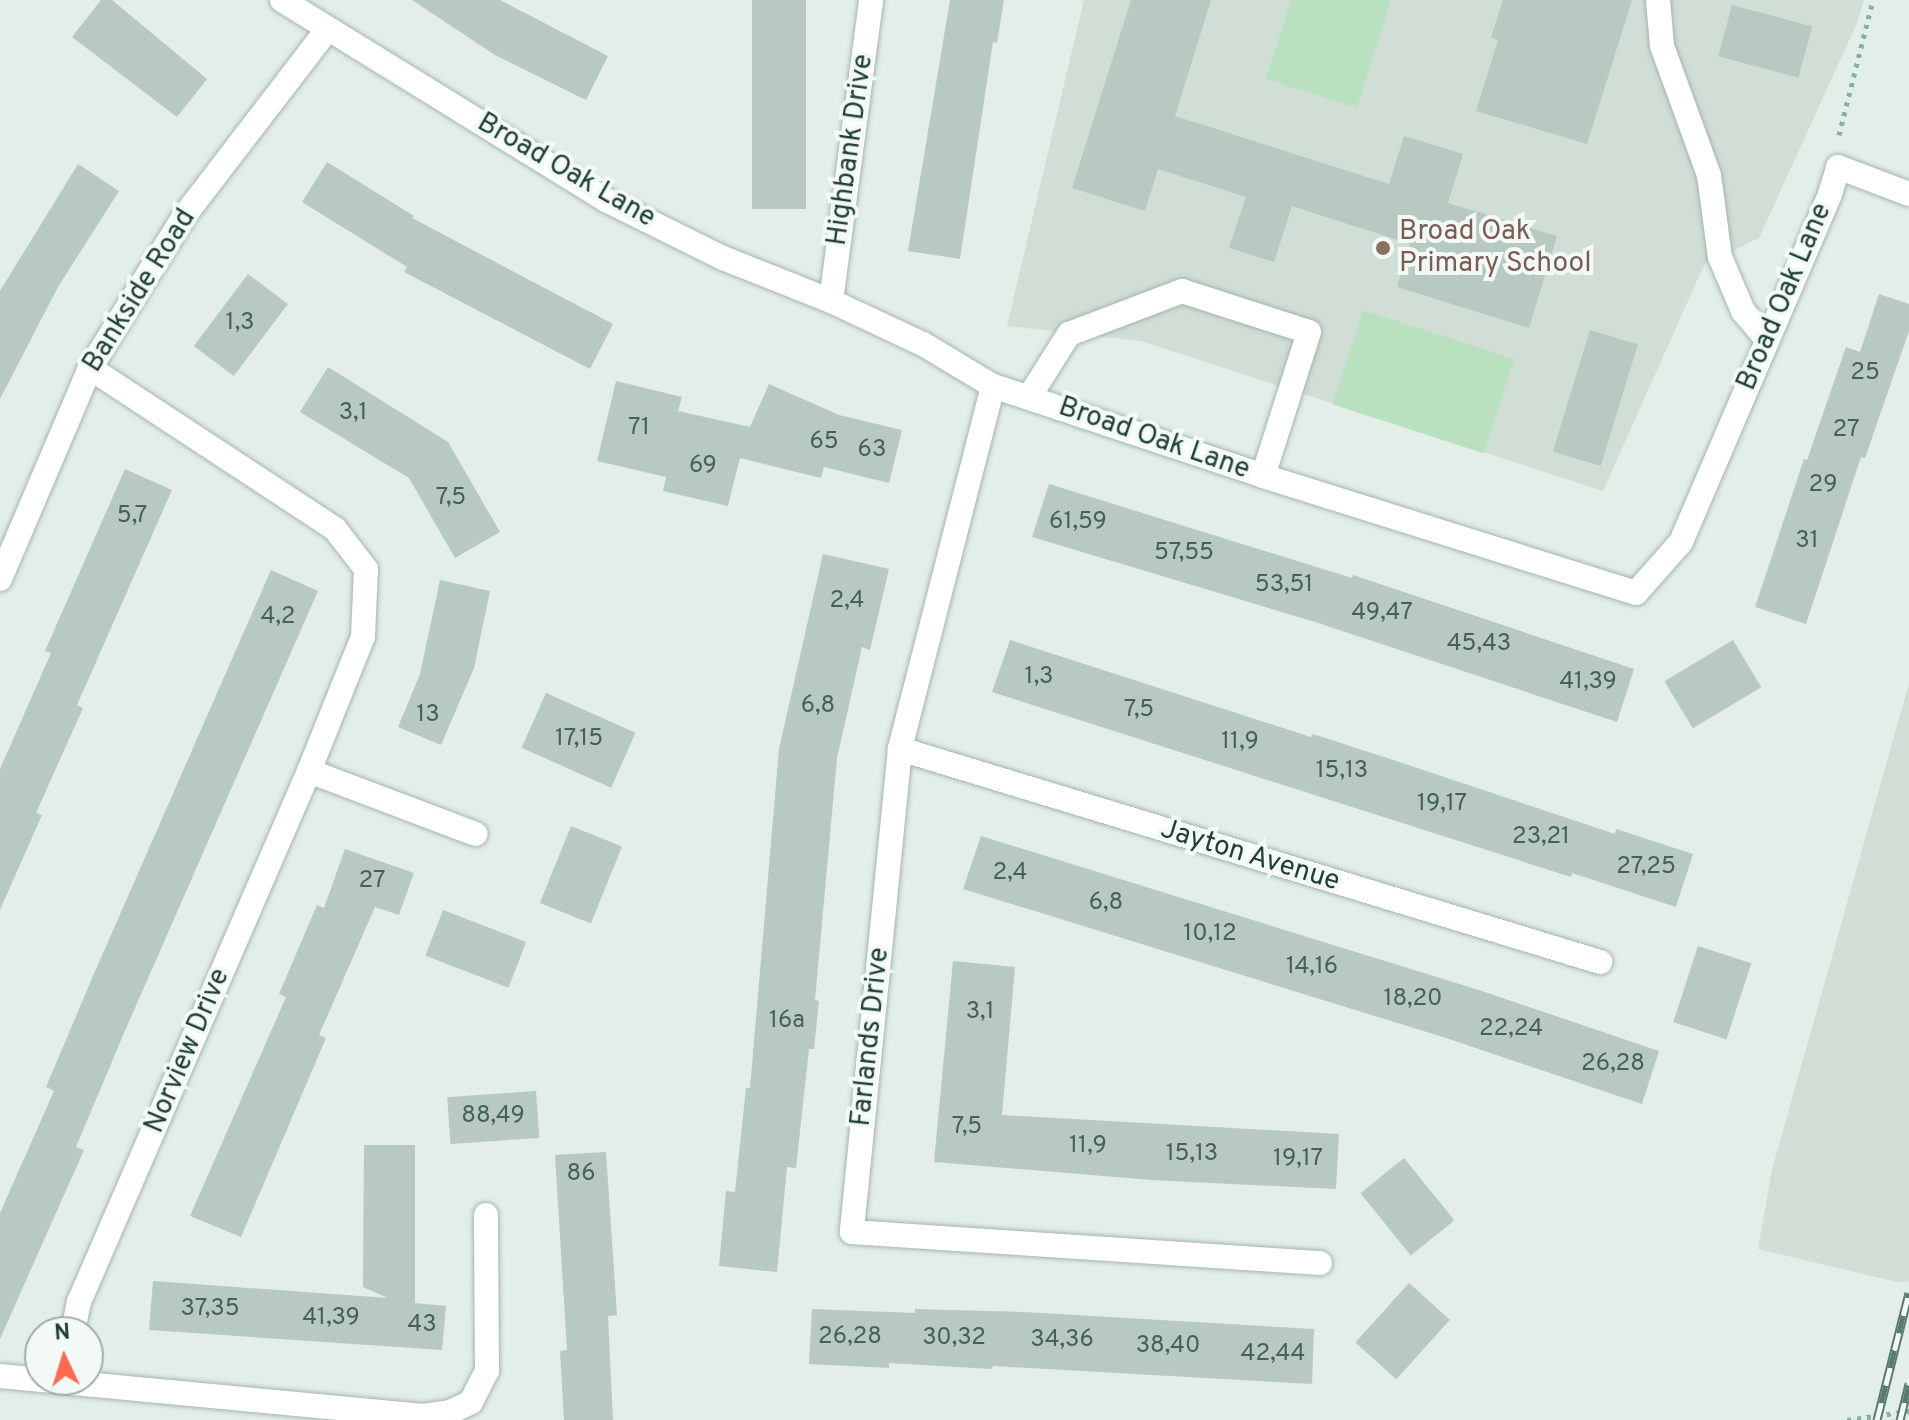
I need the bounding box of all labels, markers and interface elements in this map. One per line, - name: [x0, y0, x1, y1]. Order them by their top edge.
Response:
- street label: Highbank Drive: [821, 52, 881, 248]
- street label: Broad Oak Lane: [471, 106, 661, 236]
- street label: Broad Oak Lane: [1730, 198, 1840, 396]
- street label: Bankside Road: [76, 203, 204, 379]
- place label: Broad Oak Primary School: [1399, 215, 1591, 281]
- marker: Broad Oak Primary School: [1374, 239, 1392, 257]
- house number: 1,3: [226, 310, 254, 338]
- house number: 25: [1850, 360, 1880, 388]
- street label: Broad Oak Lane: [1054, 391, 1254, 487]
- house number: 3,1: [339, 400, 367, 428]
- house number: 71: [628, 415, 650, 443]
- house number: 27: [1833, 417, 1859, 445]
- house number: 65: [809, 429, 839, 457]
- house number: 63: [858, 437, 886, 465]
- house number: 69: [689, 453, 717, 481]
- house number: 29: [1808, 472, 1838, 500]
- house number: 7,5: [436, 485, 466, 513]
- house number: 5,7: [117, 503, 147, 531]
- house number: 61,59: [1049, 509, 1107, 537]
- house number: 31: [1795, 528, 1819, 556]
- house number: 57,55: [1154, 540, 1214, 568]
- house number: 53,51: [1255, 572, 1313, 600]
- house number: 2,4: [830, 588, 864, 616]
- house number: 49,47: [1351, 600, 1413, 628]
- house number: 4,2: [261, 604, 295, 632]
- house number: 45,43: [1447, 631, 1511, 659]
- house number: 1,3: [1025, 664, 1053, 692]
- house number: 41,39: [1559, 669, 1617, 697]
- house number: 6,8: [801, 693, 835, 721]
- house number: 7,5: [1124, 697, 1154, 725]
- house number: 13: [416, 702, 440, 730]
- house number: 17,15: [555, 726, 603, 754]
- house number: 11,9: [1221, 729, 1259, 757]
- house number: 15,13: [1316, 758, 1368, 786]
- house number: 19,17: [1417, 791, 1467, 819]
- street label: Jayton Avenue: [1156, 813, 1344, 899]
- house number: 23,21: [1512, 824, 1570, 852]
- house number: 27,25: [1616, 854, 1676, 882]
- house number: 2,4: [993, 860, 1027, 888]
- house number: 27: [359, 868, 385, 896]
- house number: 6,8: [1089, 890, 1123, 918]
- house number: 10,12: [1183, 921, 1237, 949]
- street label: Farlands Drive: [845, 946, 897, 1128]
- house number: 14,16: [1286, 954, 1338, 982]
- street label: Norview Drive: [138, 964, 238, 1138]
- house number: 18,20: [1384, 986, 1442, 1014]
- house number: 3,1: [966, 999, 994, 1027]
- house number: 16a: [769, 1008, 805, 1036]
- house number: 22,24: [1479, 1016, 1543, 1044]
- house number: 26,28: [1581, 1051, 1645, 1079]
- house number: 88,49: [461, 1103, 525, 1131]
- house number: 7,5: [952, 1114, 982, 1142]
- house number: 11,9: [1069, 1133, 1107, 1161]
- house number: 15,13: [1166, 1141, 1218, 1169]
- house number: 19,17: [1273, 1146, 1323, 1174]
- house number: 86: [567, 1161, 595, 1189]
- house number: 37,35: [180, 1296, 240, 1324]
- house number: 41,39: [302, 1305, 360, 1333]
- house number: 43: [407, 1312, 437, 1340]
- north arrow: [24, 1316, 104, 1396]
- text: N: [54, 1320, 71, 1348]
- house number: 26,28: [818, 1324, 882, 1352]
- house number: 30,32: [922, 1325, 986, 1353]
- house number: 34,36: [1030, 1327, 1094, 1355]
- house number: 38,40: [1136, 1333, 1200, 1361]
- house number: 42,44: [1241, 1341, 1305, 1369]

